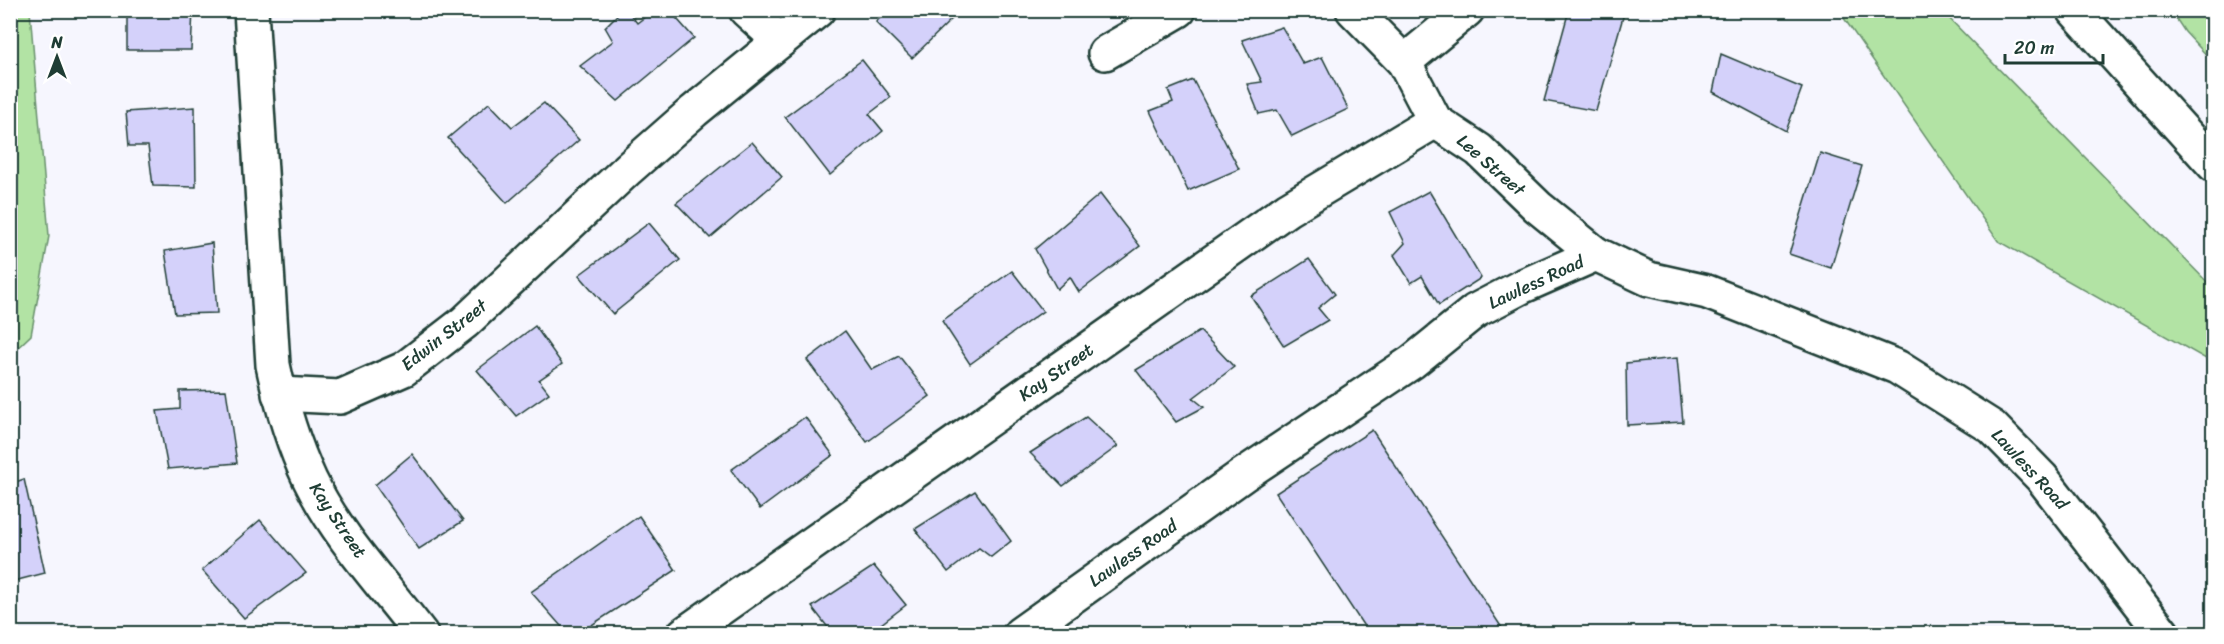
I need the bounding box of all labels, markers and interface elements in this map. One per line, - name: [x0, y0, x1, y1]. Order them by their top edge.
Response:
- north arrow: [27, 27, 87, 87]
- scale bar: [2005, 27, 2102, 65]
- text: N: [50, 28, 63, 57]
- text: 20 m: [2014, 32, 2054, 64]
- street label: Lee Street: [1449, 126, 1533, 205]
- street label: Lawless Road: [1483, 245, 1591, 318]
- street label: Edwin Street: [394, 290, 495, 379]
- street label: Kay Street: [1011, 334, 1101, 410]
- street label: Lawless Road: [1983, 420, 2078, 519]
- street label: Kay Street: [301, 475, 375, 565]
- street label: Lawless Road: [1082, 510, 1186, 596]

